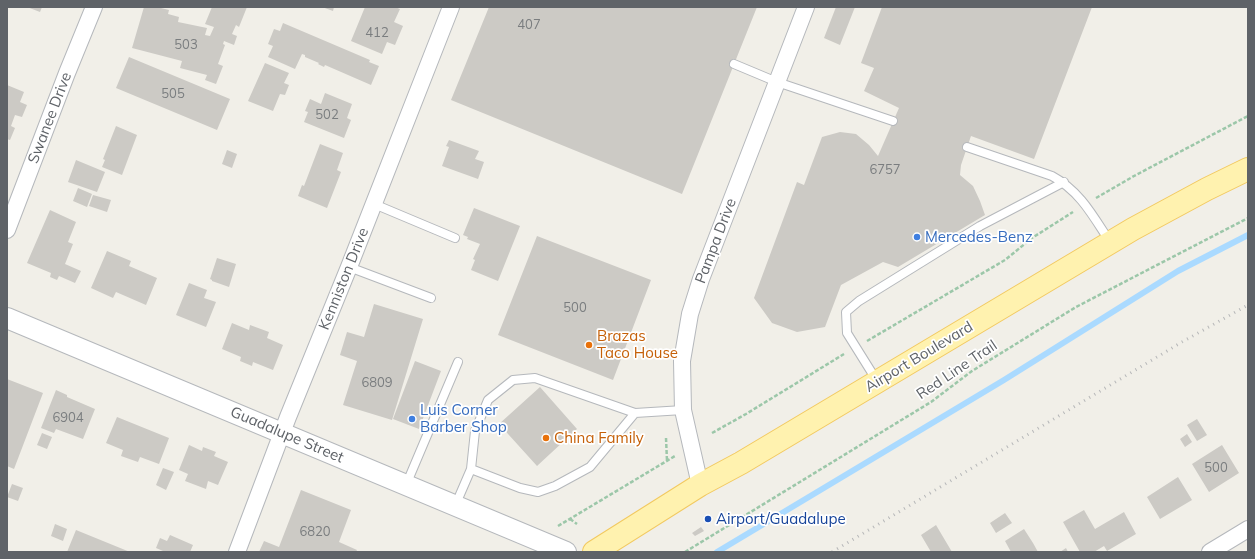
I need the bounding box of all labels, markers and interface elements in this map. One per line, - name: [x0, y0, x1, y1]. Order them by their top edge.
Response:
- house number: 407: [517, 17, 541, 33]
- house number: 412: [365, 25, 389, 41]
- house number: 503: [174, 37, 198, 53]
- street label: Swanee Drive: [24, 70, 76, 166]
- house number: 505: [161, 86, 185, 102]
- house number: 502: [315, 107, 339, 123]
- house number: 6757: [869, 162, 901, 178]
- street label: Pampa Drive: [692, 196, 740, 286]
- street label: Kenniston Drive: [315, 225, 373, 333]
- place label: Mercedes-Benz: [925, 228, 1033, 246]
- marker: Mercedes-Benz: [912, 232, 922, 242]
- house number: 500: [563, 300, 587, 316]
- street label: Airport Boulevard: [862, 318, 976, 396]
- place label: Brazas Taco House: [597, 327, 678, 362]
- street label: Red Line Trail: [913, 336, 1001, 404]
- marker: Brazas Taco House: [584, 340, 594, 350]
- house number: 6809: [361, 375, 393, 391]
- place label: Luis Corner Barber Shop: [420, 401, 507, 436]
- street label: Guadalupe Street: [228, 403, 346, 467]
- house number: 6904: [52, 410, 84, 426]
- marker: Luis Corner Barber Shop: [407, 414, 417, 424]
- place label: China Family: [554, 429, 644, 447]
- marker: China Family: [541, 433, 551, 443]
- house number: 500: [1204, 460, 1228, 476]
- place label: Airport/Guadalupe: [716, 510, 846, 528]
- marker: Airport/Guadalupe: [703, 514, 713, 524]
- house number: 6820: [299, 524, 331, 540]

